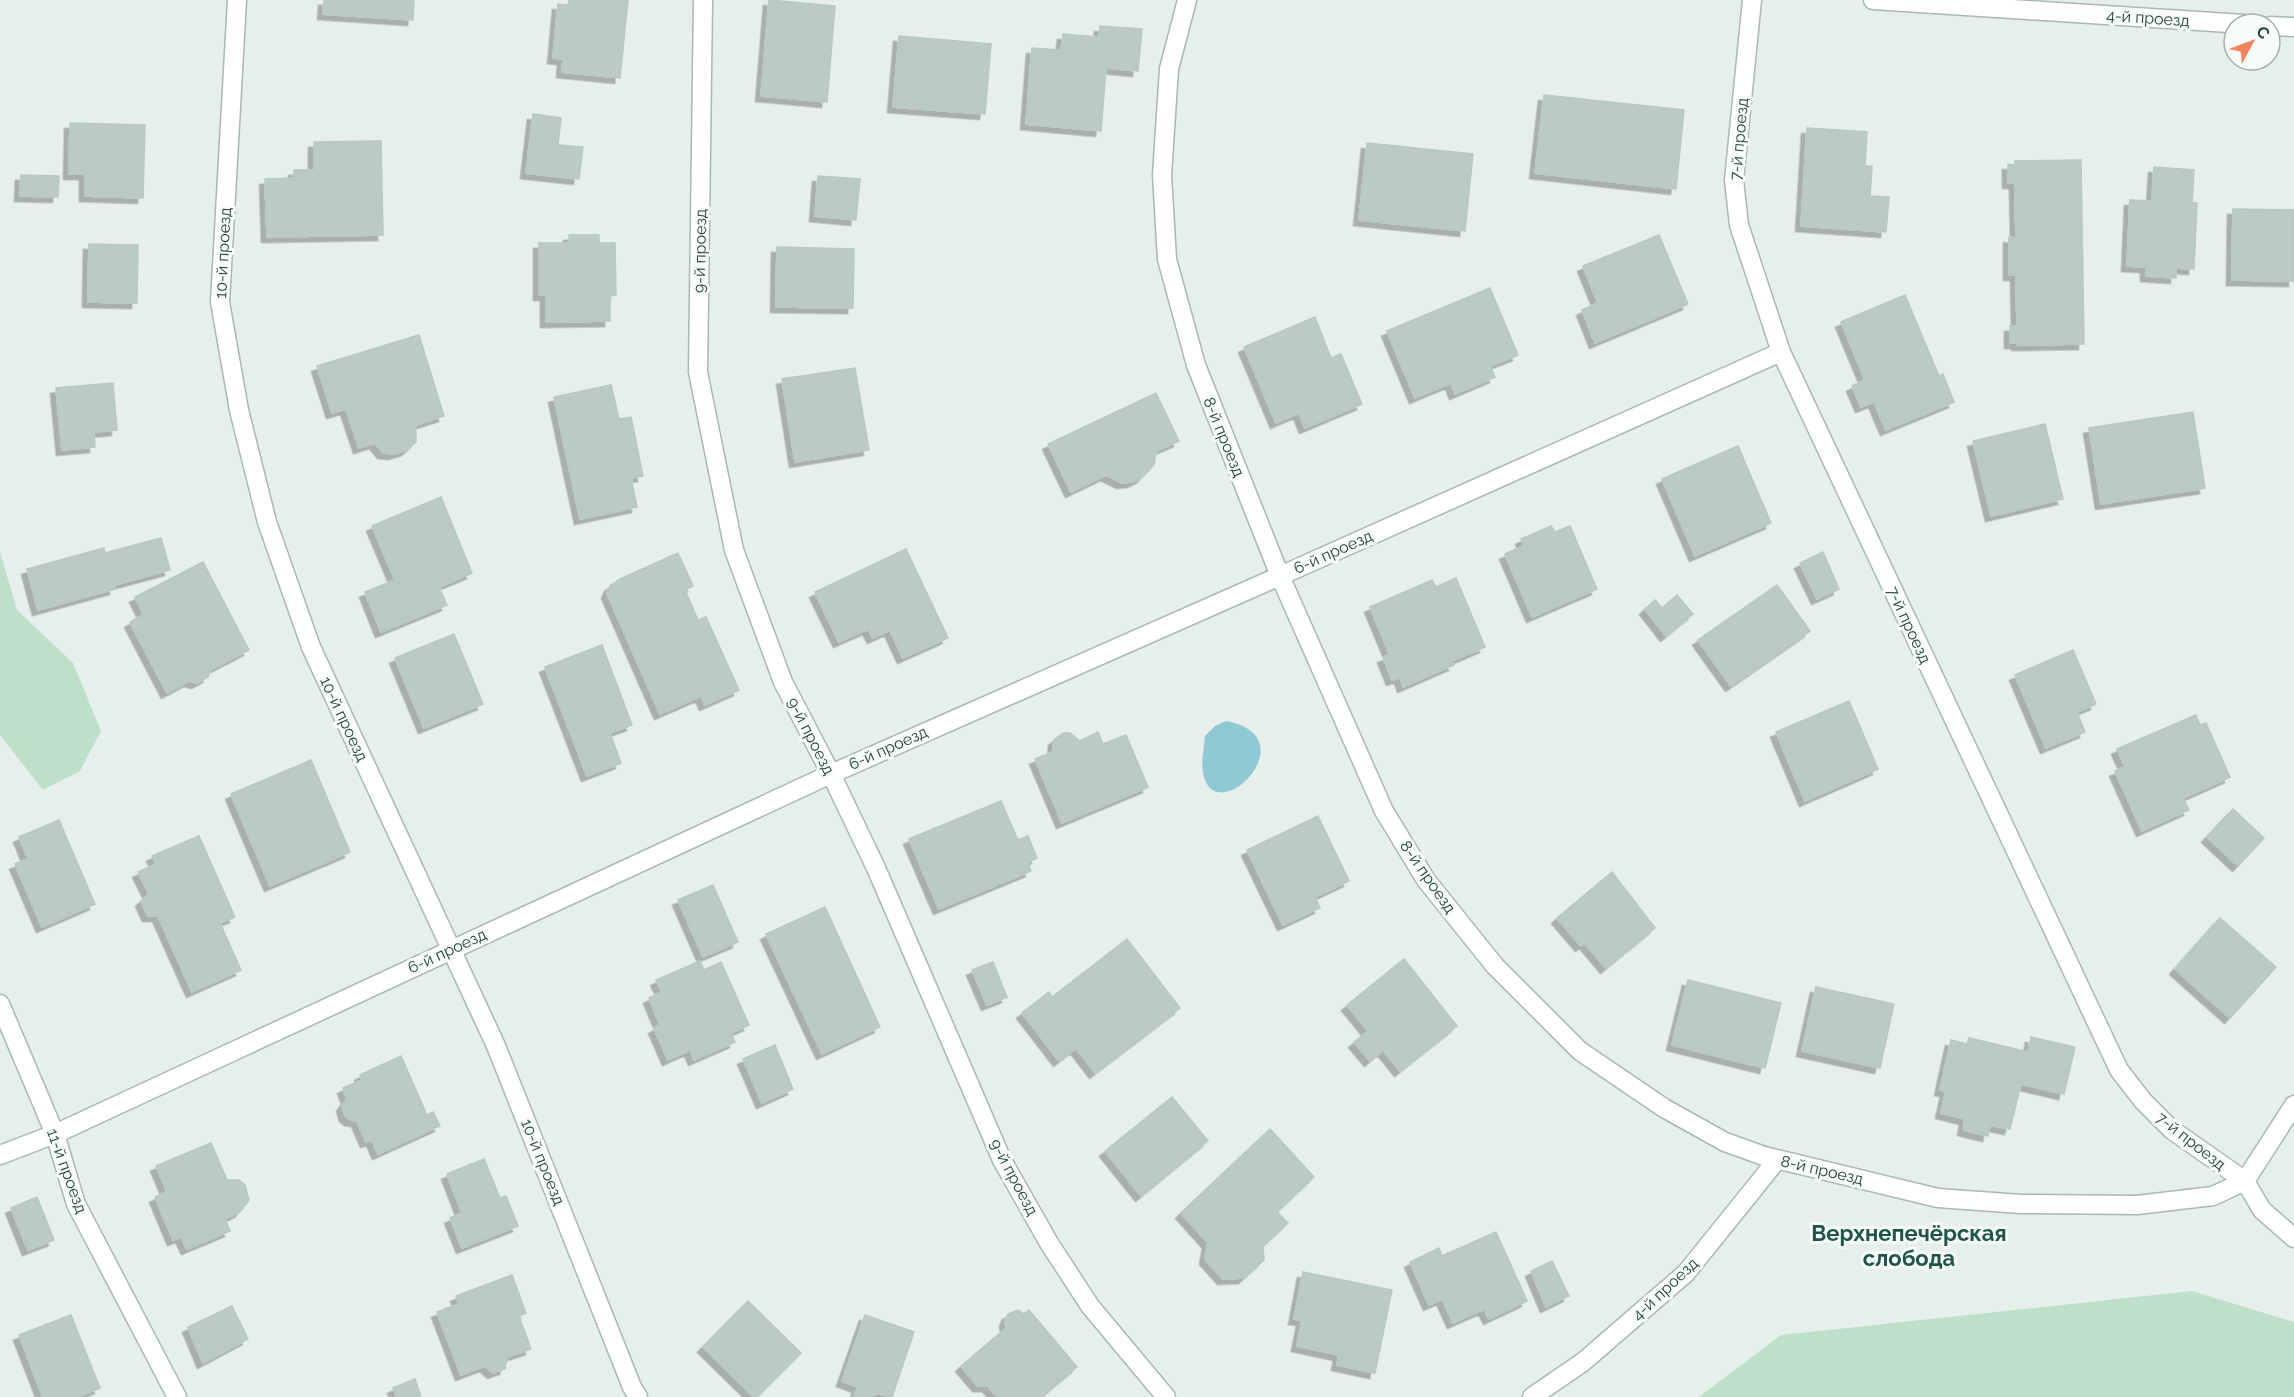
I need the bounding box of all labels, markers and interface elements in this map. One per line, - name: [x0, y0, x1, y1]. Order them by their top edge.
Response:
- street label: 4-й проезд: [2106, 6, 2190, 30]
- north arrow: [2222, 12, 2282, 72]
- text: С: [2252, 22, 2274, 43]
- street label: 7-й проезд: [1726, 97, 1752, 181]
- street label: 10-й проезд: [211, 207, 235, 299]
- street label: 9-й проезд: [690, 209, 710, 293]
- street label: 8-й проезд: [1199, 394, 1249, 480]
- street label: 6-й проезд: [1291, 526, 1375, 578]
- street label: 7-й проезд: [1883, 583, 1935, 667]
- street label: 10-й проезд: [316, 674, 372, 764]
- street label: 9-й проезд: [783, 694, 839, 778]
- street label: 6-й проезд: [846, 722, 930, 774]
- street label: 8-й проезд: [1396, 837, 1460, 917]
- street label: 6-й проезд: [405, 925, 489, 977]
- street label: 7-й проезд: [2152, 1108, 2230, 1174]
- street label: 10-й проезд: [517, 1116, 569, 1208]
- street label: 11-й проезд: [43, 1126, 91, 1216]
- street label: 9-й проезд: [986, 1135, 1042, 1219]
- street label: 8-й проезд: [1779, 1151, 1865, 1189]
- district label: Верхнепечёрская слобода: [1811, 1220, 2007, 1271]
- street label: 4-й проезд: [1628, 1254, 1702, 1324]

